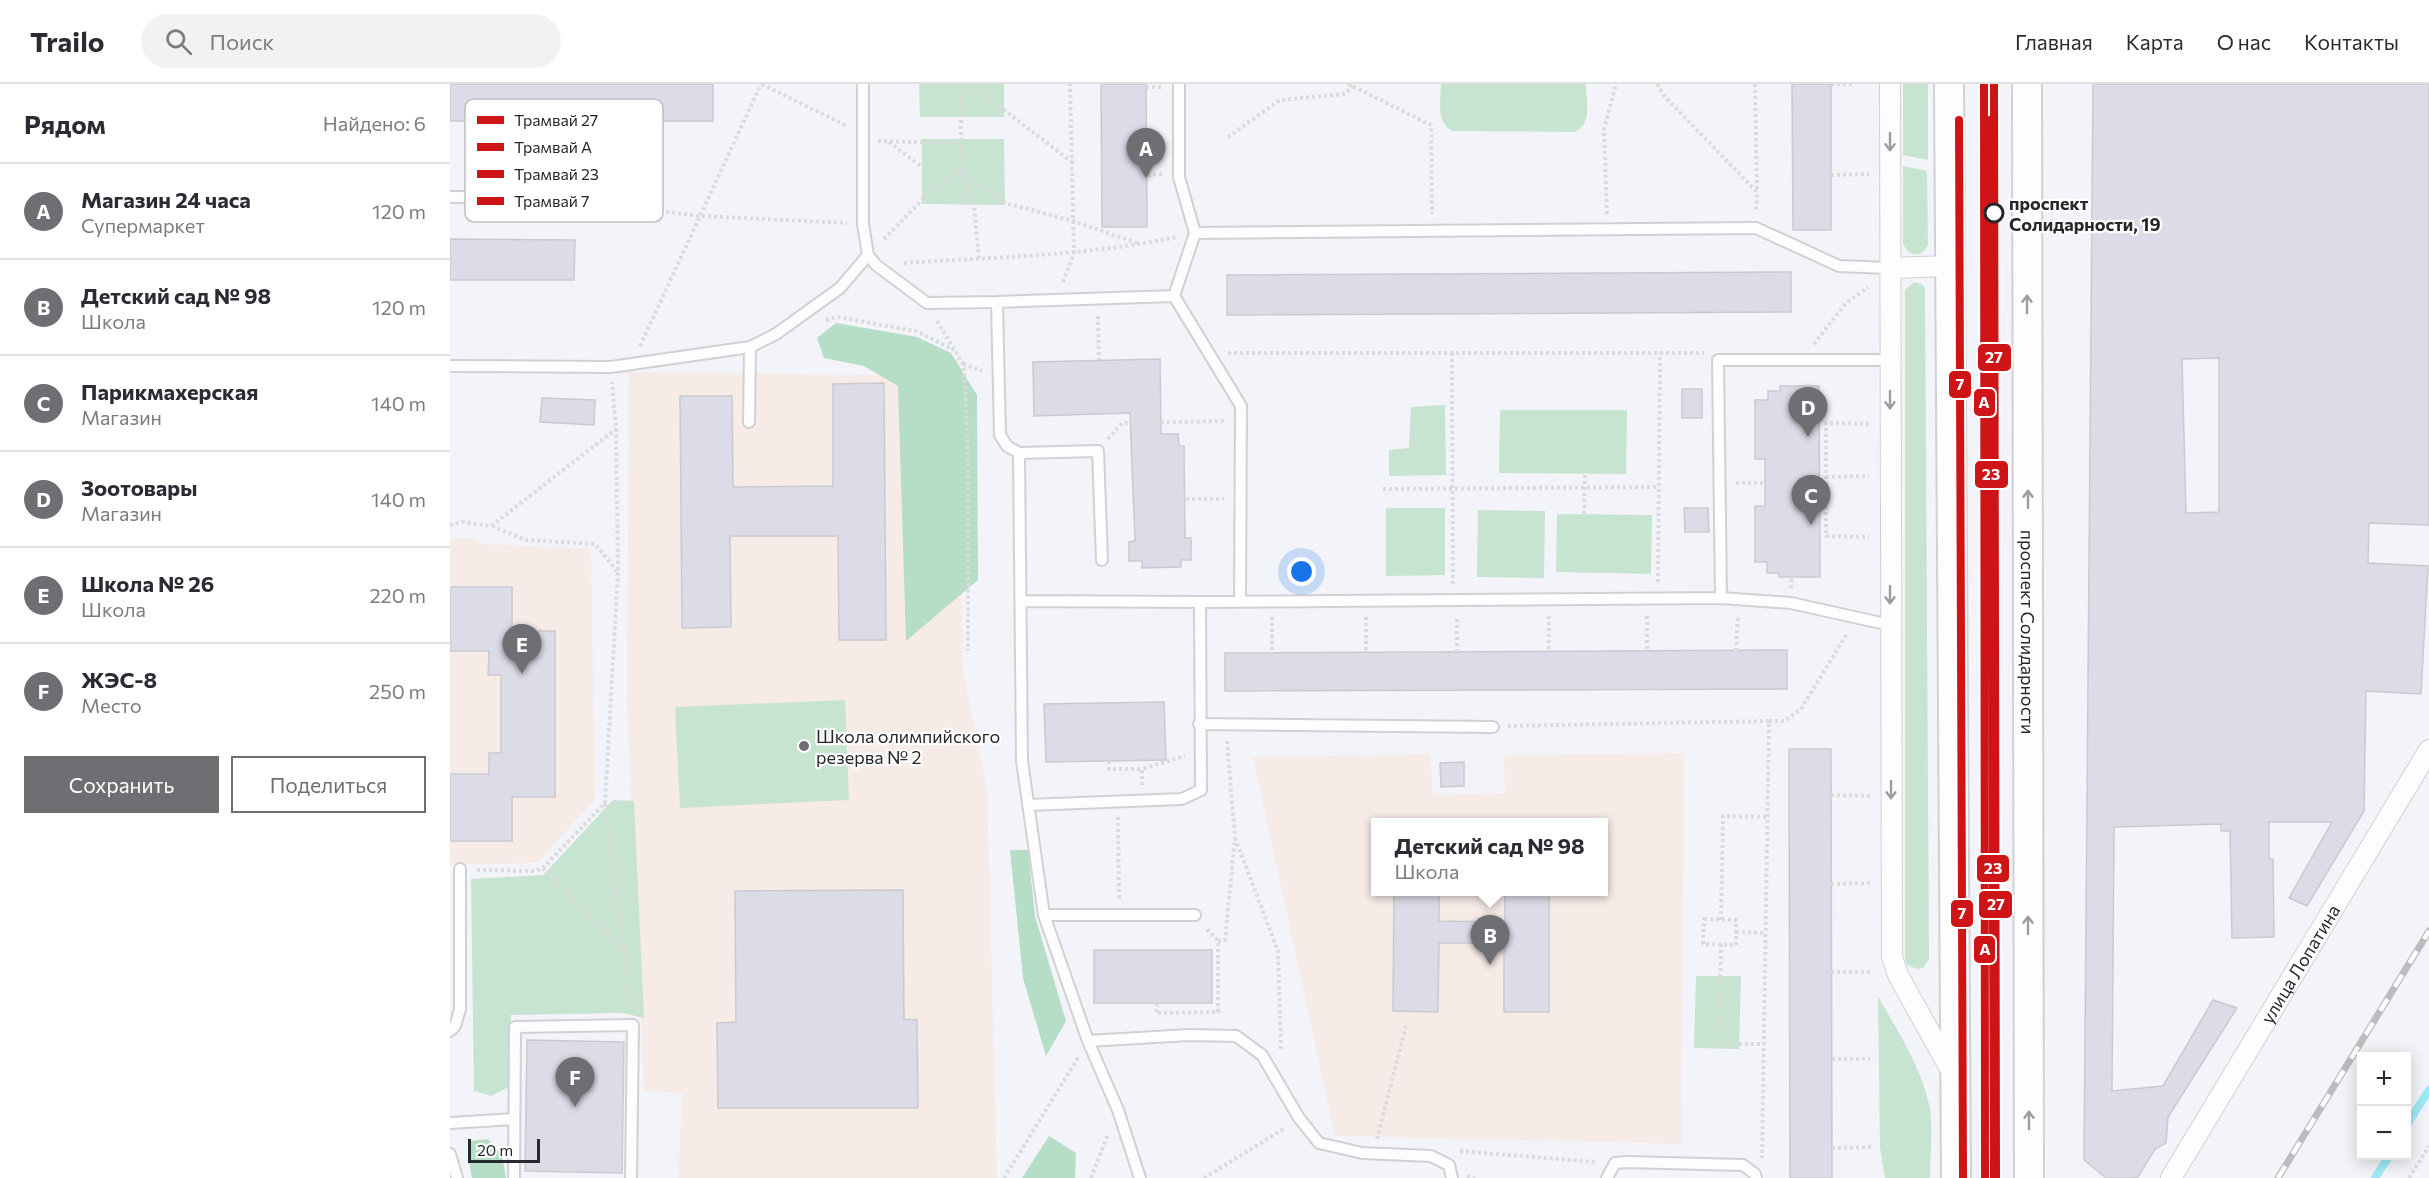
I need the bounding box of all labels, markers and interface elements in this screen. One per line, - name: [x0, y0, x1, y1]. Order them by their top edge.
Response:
- search box: [141, 14, 561, 68]
- text: Trailo: [30, 24, 105, 58]
- icon: search: [162, 25, 195, 58]
- text: Поиск: [210, 28, 274, 55]
- text: Главная: [2015, 29, 2093, 54]
- text: Карта: [2126, 29, 2184, 54]
- text: О нас: [2217, 29, 2271, 54]
- text: Контакты: [2304, 29, 2399, 54]
- legend: [465, 99, 663, 222]
- text: Рядом: [24, 108, 106, 139]
- text: Трамвай 27: [514, 110, 598, 129]
- text: Найдено: 6: [323, 111, 426, 135]
- pin: A: [1126, 128, 1166, 178]
- one-way arrow: [1884, 132, 1896, 152]
- text: Трамвай А: [514, 137, 592, 156]
- text: Трамвай 23: [514, 164, 599, 183]
- text: Магазин 24 часа: [81, 186, 251, 213]
- text: Трамвай 7: [514, 191, 589, 210]
- place label: проспект Солидарности, 19: [2009, 192, 2161, 235]
- text: A: [36, 199, 51, 223]
- text: 120 m: [372, 199, 426, 223]
- marker: проспект Солидарности, 19: [1984, 203, 2004, 223]
- text: Супермаркет: [81, 213, 205, 237]
- text: Детский сад № 98: [81, 282, 271, 309]
- one-way arrow: [2021, 294, 2033, 314]
- text: B: [37, 295, 50, 319]
- text: 120 m: [372, 295, 426, 319]
- text: Школа: [81, 309, 146, 333]
- line badge: 27: [1977, 343, 2012, 372]
- text: 27: [1985, 347, 2003, 366]
- line badge: 7: [1948, 370, 1972, 399]
- text: 7: [1956, 374, 1965, 393]
- text: Парикмахерская: [81, 378, 258, 405]
- pin: D: [1788, 388, 1828, 437]
- line badge: А: [1973, 388, 1996, 417]
- one-way arrow: [1884, 390, 1896, 410]
- text: C: [37, 391, 50, 415]
- text: 140 m: [371, 391, 426, 415]
- text: А: [1978, 392, 1990, 411]
- text: Магазин: [81, 405, 162, 429]
- line badge: 23: [1974, 460, 2009, 489]
- text: 23: [1982, 464, 2000, 483]
- text: Зоотовары: [81, 474, 198, 501]
- pin: C: [1792, 476, 1830, 525]
- text: D: [36, 487, 51, 511]
- text: 140 m: [371, 487, 426, 511]
- one-way arrow: [2022, 489, 2034, 509]
- text: Магазин: [81, 501, 162, 525]
- street label: проспект Солидарности: [2017, 530, 2039, 734]
- your location: [1287, 557, 1316, 586]
- text: Школа № 26: [81, 570, 214, 597]
- text: E: [38, 583, 49, 607]
- text: 220 m: [370, 583, 426, 607]
- one-way arrow: [1884, 585, 1896, 605]
- text: Школа: [81, 597, 146, 621]
- pin: E: [502, 624, 542, 674]
- text: ЖЭС-8: [81, 666, 157, 693]
- text: F: [38, 679, 49, 703]
- text: 250 m: [369, 679, 426, 703]
- text: Место: [81, 693, 142, 717]
- place label: Школа олимпийского резерва № 2: [816, 725, 1000, 768]
- marker: Школа олимпийского резерва № 2: [797, 739, 811, 753]
- button: Сохранить: [24, 756, 219, 813]
- button: Поделиться: [231, 756, 426, 813]
- one-way arrow: [1885, 780, 1897, 800]
- popup: [1371, 818, 1608, 896]
- text: Детский сад № 98: [1394, 832, 1585, 859]
- line badge: 23: [1976, 854, 2010, 883]
- text: 23: [1984, 858, 2002, 877]
- text: Школа: [1394, 859, 1459, 883]
- line badge: 27: [1978, 890, 2013, 919]
- text: 27: [1987, 894, 2005, 913]
- line badge: 7: [1950, 899, 1974, 928]
- street label: улица Лопатина: [2256, 900, 2344, 1027]
- text: 7: [1958, 903, 1967, 922]
- one-way arrow: [2022, 915, 2034, 935]
- pin: B: [1470, 916, 1510, 965]
- line badge: А: [1973, 935, 1996, 964]
- text: А: [1979, 939, 1991, 958]
- map controls: [2357, 1052, 2411, 1160]
- button: +: [2357, 1052, 2411, 1106]
- pin: F: [556, 1058, 594, 1107]
- button: −: [2357, 1106, 2411, 1160]
- one-way arrow: [2023, 1110, 2035, 1130]
- scale bar: [468, 1136, 540, 1164]
- text: 20 m: [477, 1140, 513, 1159]

